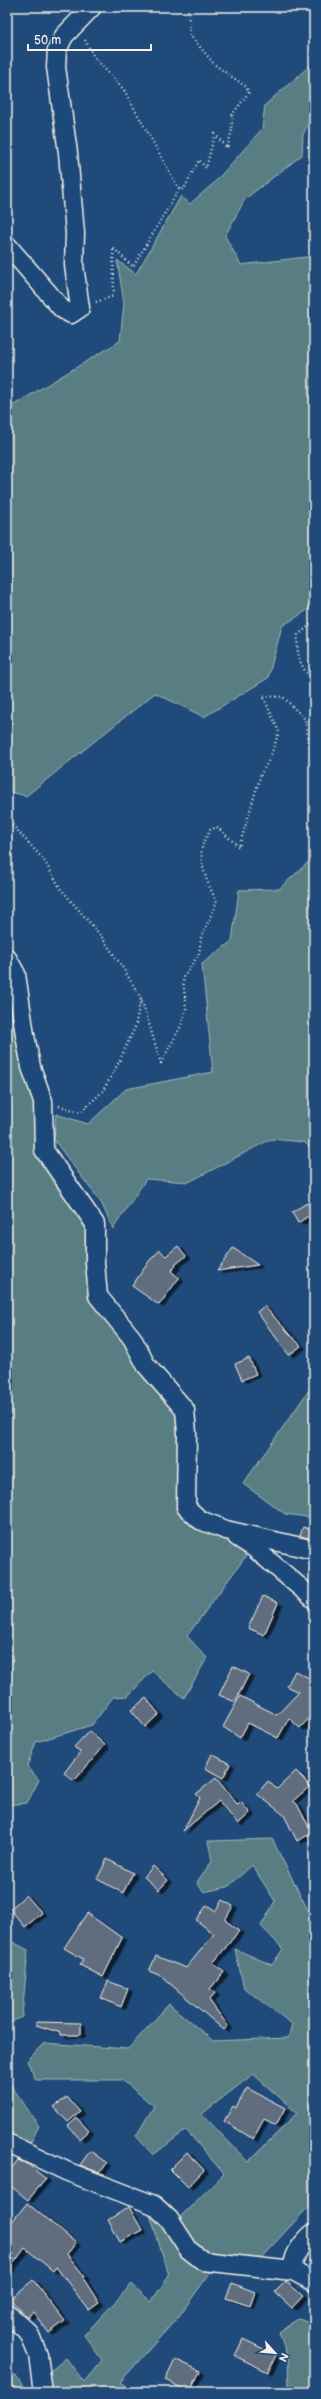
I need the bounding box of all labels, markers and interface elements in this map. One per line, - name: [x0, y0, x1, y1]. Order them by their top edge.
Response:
- scale bar: [28, 26, 151, 52]
- text: 50 m: [34, 33, 61, 48]
- north arrow: [255, 2333, 295, 2373]
- text: N: [276, 2351, 291, 2364]

